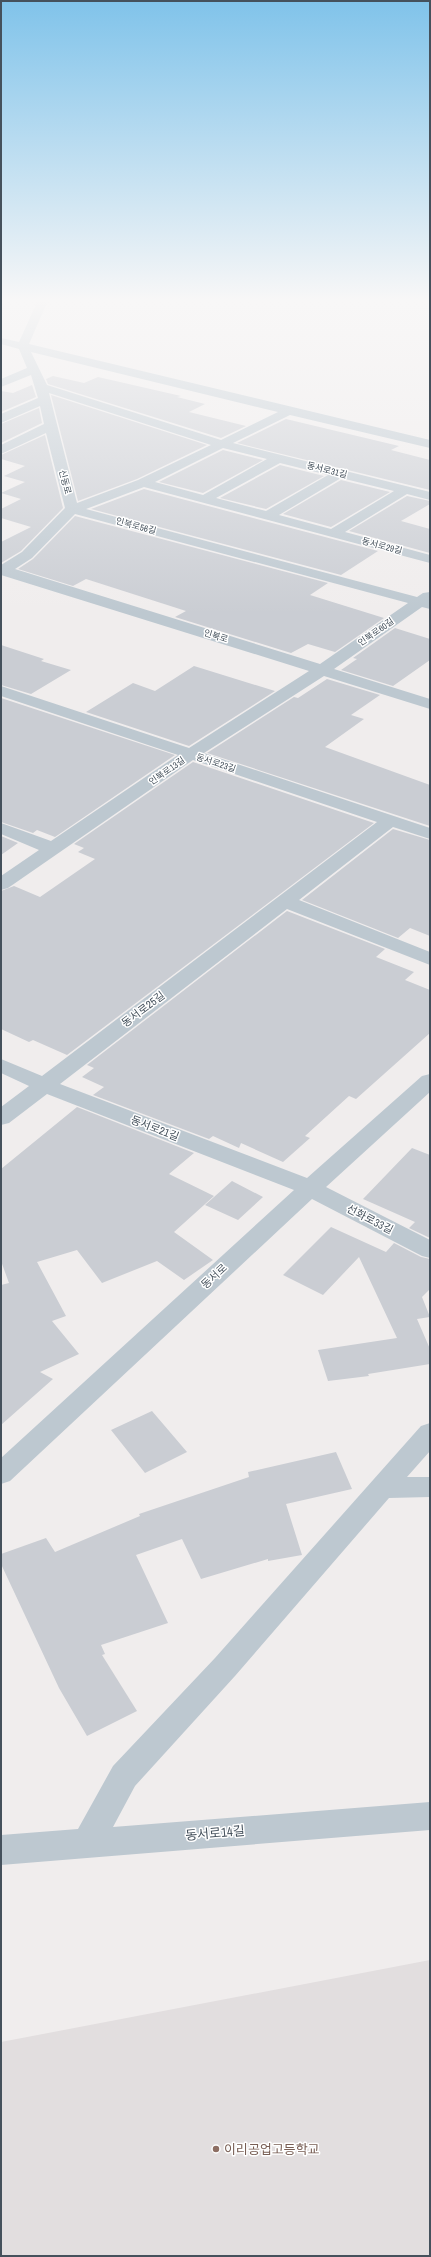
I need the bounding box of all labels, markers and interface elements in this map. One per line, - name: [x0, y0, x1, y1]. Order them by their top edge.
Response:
- street label: 동서로31길: [305, 459, 349, 481]
- street label: 신동로: [56, 468, 74, 496]
- street label: 인북로56길: [114, 515, 158, 537]
- street label: 동서로29길: [360, 535, 404, 557]
- street label: 인북로60길: [356, 615, 396, 649]
- street label: 인북로: [202, 627, 230, 645]
- street label: 동서로23길: [194, 751, 238, 775]
- street label: 인북로13길: [147, 754, 187, 788]
- street label: 동서로25길: [119, 988, 167, 1030]
- street label: 동서로21길: [129, 1112, 181, 1144]
- street label: 선화로33길: [344, 1201, 396, 1237]
- street label: 동서로: [198, 1261, 230, 1291]
- street label: 동서로14길: [185, 1822, 245, 1844]
- place label: 이리공업고등학교: [224, 2141, 320, 2158]
- marker: 이리공업고등학교: [211, 2144, 221, 2154]

